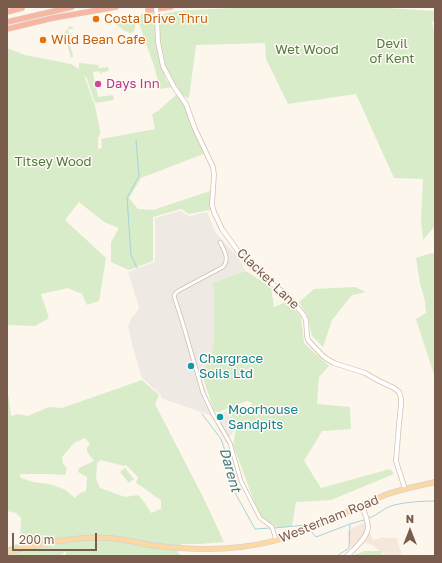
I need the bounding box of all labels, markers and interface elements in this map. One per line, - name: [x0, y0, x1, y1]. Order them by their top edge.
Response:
- place label: Costa Drive Thru: [104, 11, 208, 27]
- marker: Costa Drive Thru: [91, 14, 101, 24]
- place label: Wild Bean Cafe: [51, 32, 145, 48]
- marker: Wild Bean Cafe: [38, 35, 48, 45]
- park label: Devil of Kent: [370, 36, 414, 67]
- park label: Wet Wood: [275, 42, 339, 58]
- place label: Days Inn: [106, 76, 160, 92]
- marker: Days Inn: [93, 79, 103, 89]
- park label: Titsey Wood: [15, 154, 91, 170]
- street label: Clacket Lane: [233, 245, 303, 313]
- place label: Chargrace Soils Ltd: [199, 351, 263, 382]
- marker: Chargrace Soils Ltd: [186, 361, 196, 371]
- place label: Moorhouse Sandpits: [228, 402, 298, 433]
- marker: Moorhouse Sandpits: [215, 412, 225, 422]
- water label: Darent: [216, 446, 244, 494]
- street label: Westerham Road: [277, 492, 381, 546]
- north arrow: [390, 511, 430, 551]
- text: N: [406, 512, 414, 525]
- scale bar: [14, 525, 99, 551]
- text: 200 m: [19, 532, 54, 547]

